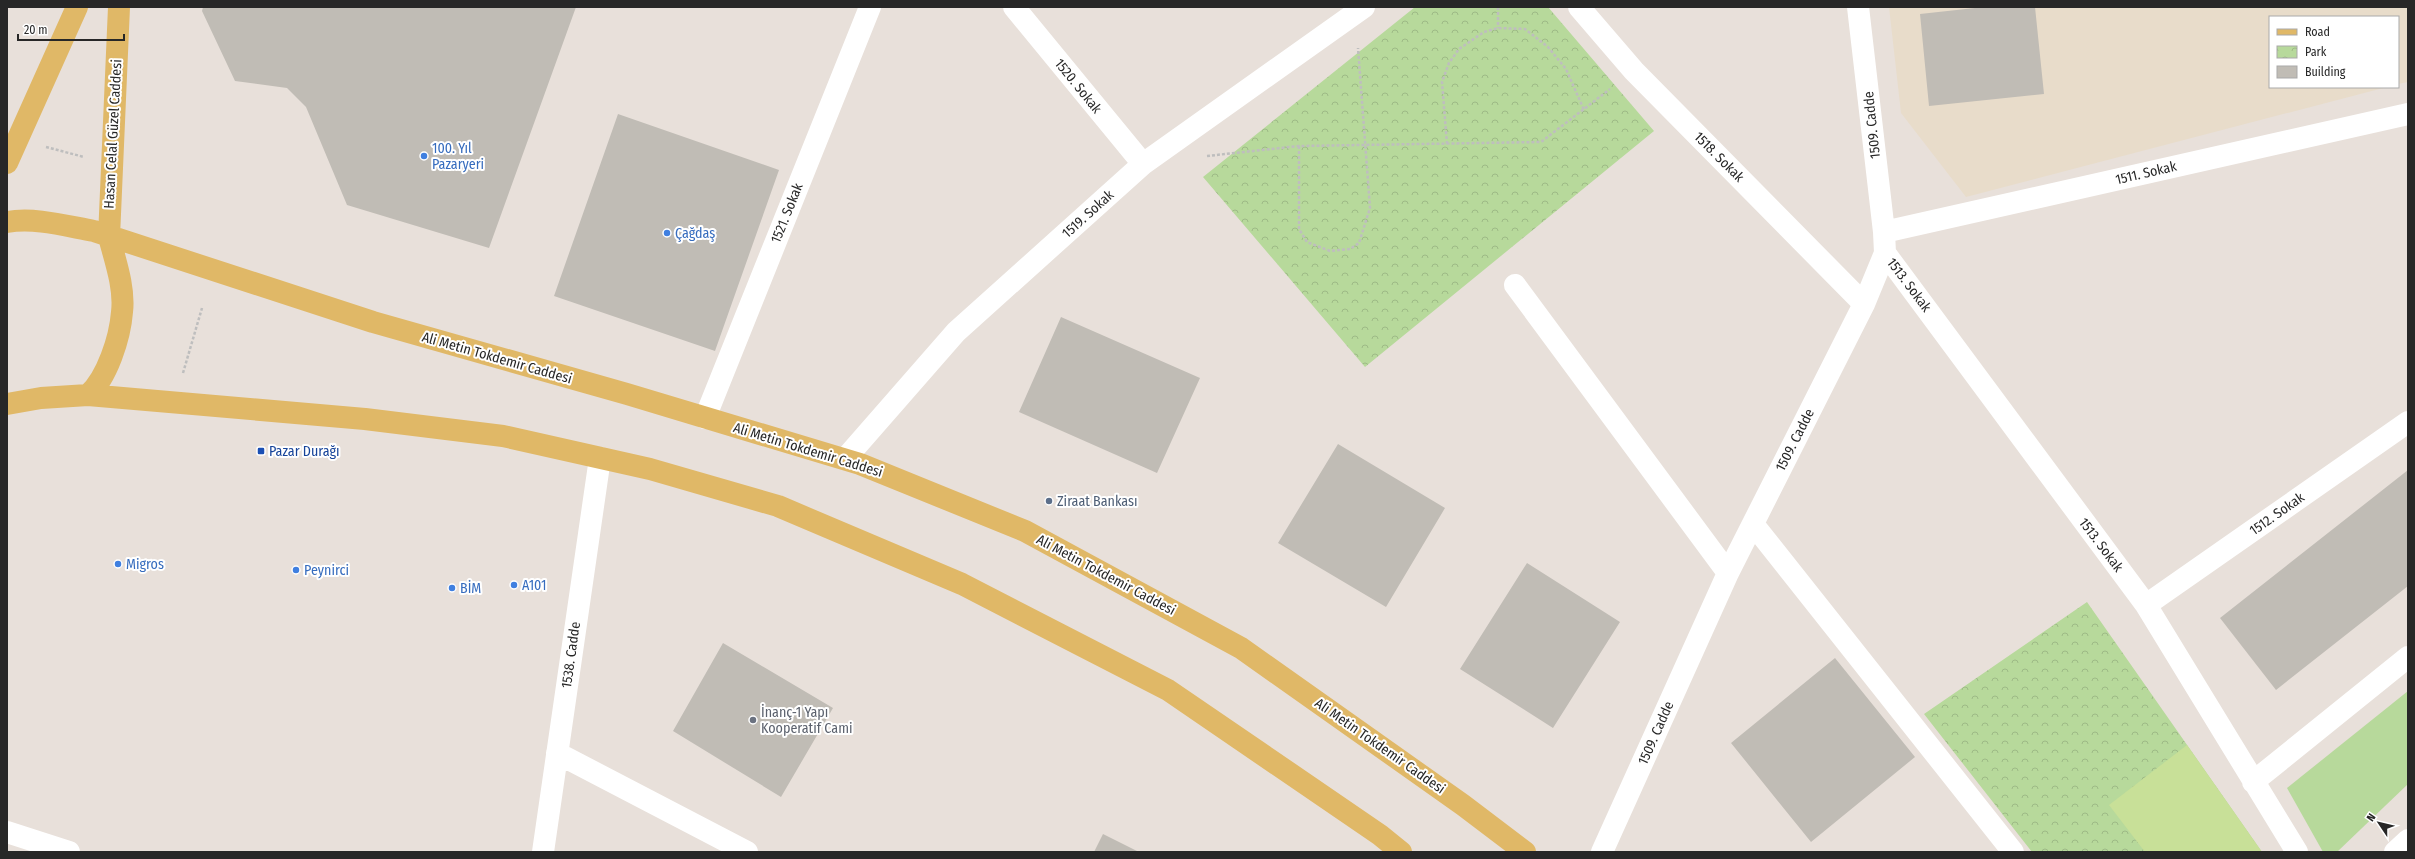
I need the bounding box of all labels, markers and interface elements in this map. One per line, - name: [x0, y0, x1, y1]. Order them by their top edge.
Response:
- scale bar: [18, 16, 124, 42]
- legend: [2269, 16, 2399, 88]
- text: 20 m: [24, 23, 48, 37]
- text: Road: [2305, 25, 2330, 39]
- text: Park: [2305, 45, 2327, 59]
- street label: 1520. Sokak: [1051, 55, 1106, 117]
- street label: Hasan Celal Güzel Caddesi: [101, 59, 125, 209]
- text: Building: [2305, 65, 2346, 79]
- street label: 1509. Cadde: [1860, 90, 1884, 160]
- street label: 1518. Sokak: [1690, 128, 1748, 186]
- place label: 100. Yıl Pazaryeri: [432, 140, 484, 173]
- marker: 100. Yıl Pazaryeri: [419, 151, 429, 161]
- street label: 1511. Sokak: [2114, 158, 2179, 188]
- street label: 1521. Sokak: [767, 180, 807, 246]
- street label: 1519. Sokak: [1059, 186, 1118, 242]
- place label: Çağdaş: [675, 225, 715, 242]
- marker: Çağdaş: [662, 228, 672, 238]
- street label: 1513. Sokak: [1883, 255, 1935, 316]
- street label: Ali Metin Tokdemir Caddesi: [420, 328, 574, 388]
- street label: 1509. Cadde: [1772, 406, 1818, 474]
- street label: Ali Metin Tokdemir Caddesi: [731, 419, 885, 481]
- place label: Pazar Durağı: [269, 443, 340, 460]
- marker: Pazar Durağı: [256, 446, 266, 456]
- street label: 1512. Sokak: [2246, 489, 2308, 539]
- place label: Ziraat Bankası: [1057, 493, 1138, 510]
- marker: Ziraat Bankası: [1044, 496, 1054, 506]
- street label: 1513. Sokak: [2075, 515, 2127, 576]
- street label: Ali Metin Tokdemir Caddesi: [1034, 531, 1178, 619]
- place label: Migros: [126, 556, 164, 573]
- marker: Migros: [113, 559, 123, 569]
- place label: Peynirci: [304, 562, 349, 579]
- marker: Peynirci: [291, 565, 301, 575]
- place label: A101: [522, 577, 547, 594]
- place label: BİM: [460, 580, 481, 597]
- marker: A101: [509, 580, 519, 590]
- marker: BİM: [447, 583, 457, 593]
- street label: 1538. Cadde: [558, 621, 584, 689]
- street label: Ali Metin Tokdemir Caddesi: [1312, 695, 1448, 797]
- street label: 1509. Cadde: [1634, 698, 1678, 767]
- place label: İnanç-1 Yapı Kooperatif Cami: [761, 704, 852, 737]
- marker: İnanç-1 Yapı Kooperatif Cami: [748, 715, 758, 725]
- north arrow: [2359, 803, 2399, 843]
- text: N: [2364, 811, 2378, 824]

